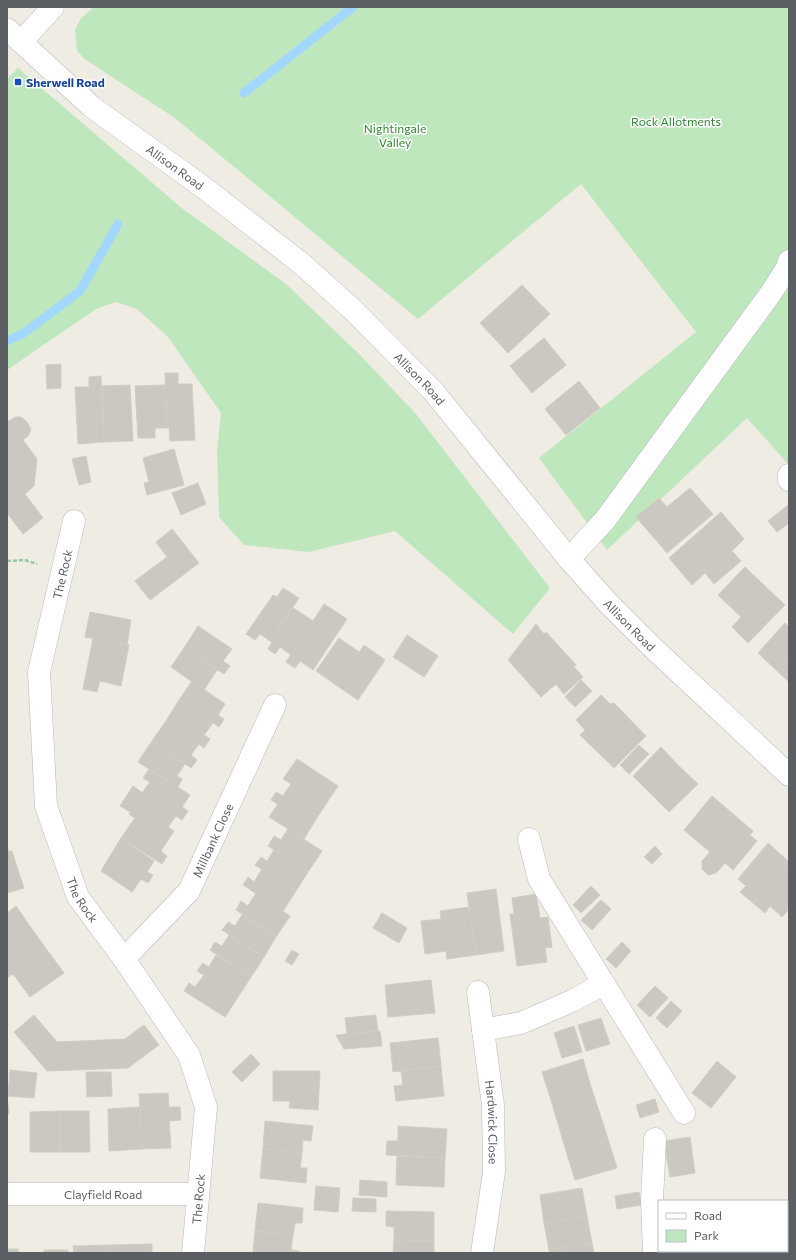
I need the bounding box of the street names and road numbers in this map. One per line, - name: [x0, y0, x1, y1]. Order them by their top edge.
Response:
- street label: Allison Road: [144, 142, 207, 192]
- street label: Allison Road: [392, 349, 448, 408]
- street label: The Rock: [50, 547, 75, 600]
- street label: Allison Road: [601, 596, 659, 654]
- street label: Millbank Close: [189, 801, 236, 879]
- street label: The Rock: [64, 875, 102, 925]
- street label: Hardwick Close: [483, 1079, 501, 1164]
- street label: The Rock: [189, 1173, 207, 1225]
- street label: Clayfield Road: [64, 1187, 142, 1201]

